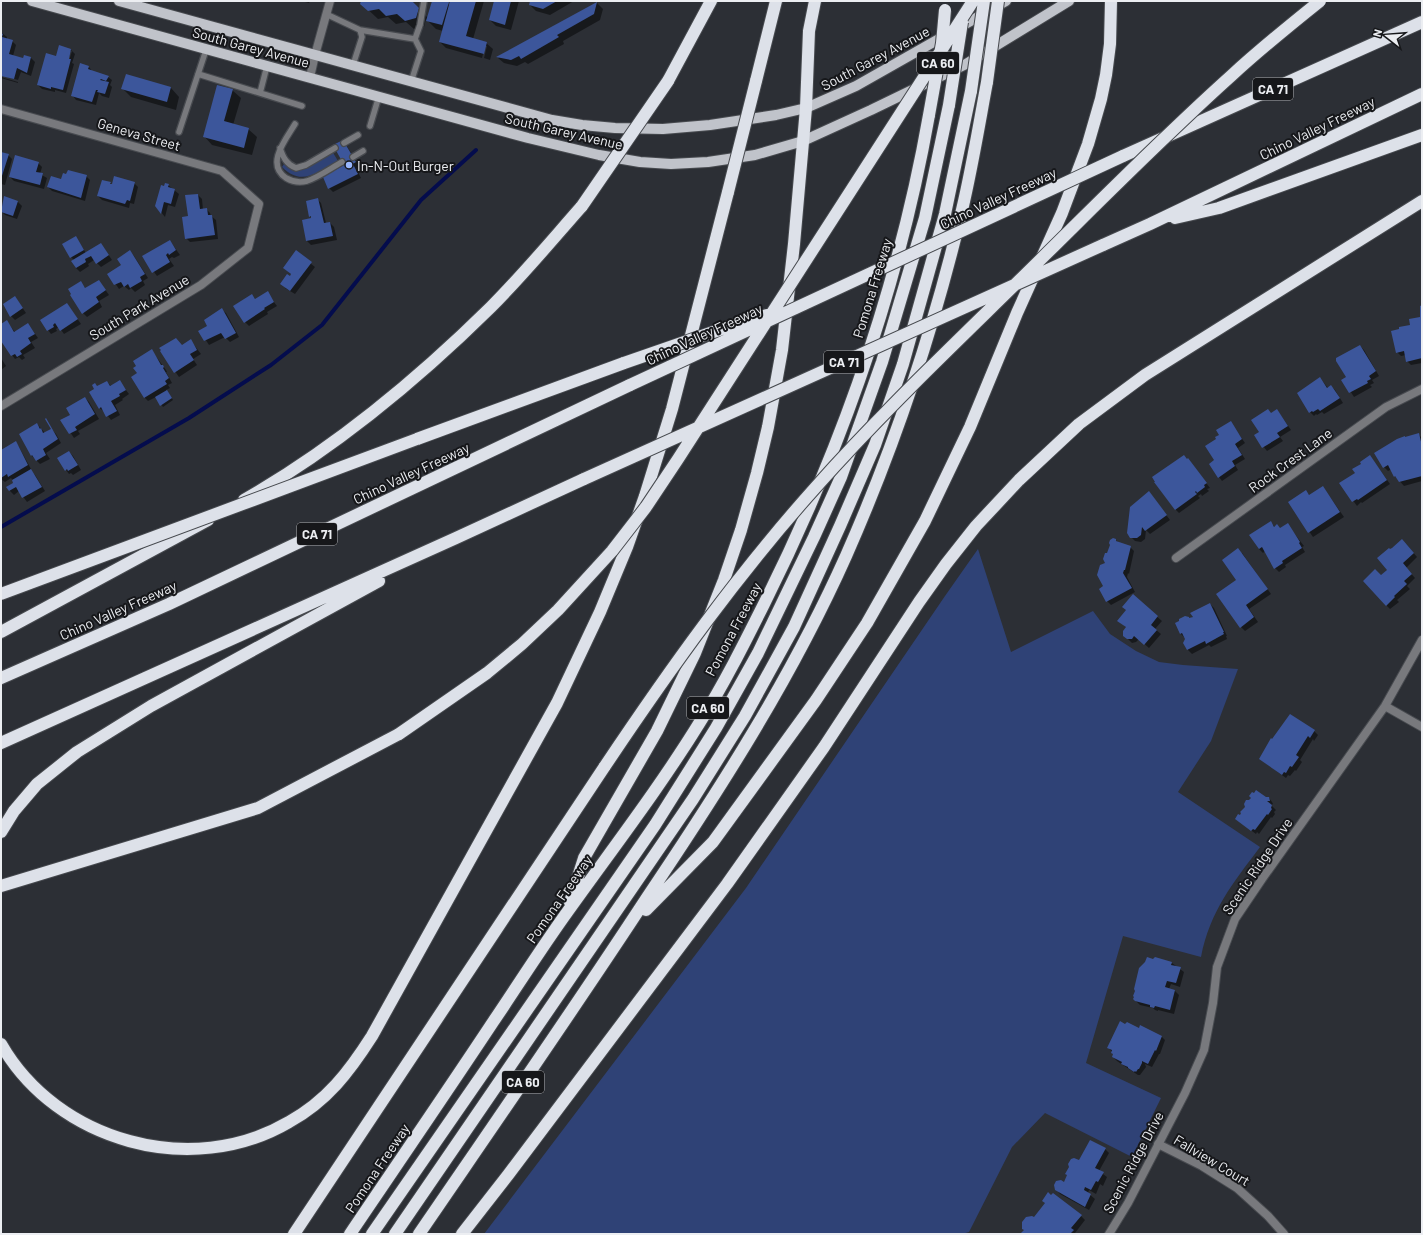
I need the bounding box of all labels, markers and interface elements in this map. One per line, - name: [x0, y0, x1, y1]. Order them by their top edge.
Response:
- north arrow: [1367, 16, 1407, 56]
- street label: South Garey Avenue: [818, 22, 932, 94]
- street label: South Garey Avenue: [191, 23, 311, 71]
- text: N: [1370, 28, 1384, 38]
- road number: CA 60: [917, 52, 959, 74]
- road number: CA 71: [1253, 78, 1293, 100]
- street label: Chino Valley Freeway: [1257, 92, 1378, 163]
- street label: South Garey Avenue: [503, 109, 625, 153]
- street label: Geneva Street: [96, 114, 182, 154]
- place label: In-N-Out Burger: [357, 157, 454, 174]
- marker: In-N-Out Burger: [344, 160, 354, 170]
- street label: Chino Valley Freeway: [937, 163, 1059, 232]
- street label: Pomona Freeway: [849, 236, 895, 340]
- street label: South Park Avenue: [86, 270, 192, 344]
- street label: Chino Valley Freeway: [643, 299, 765, 368]
- road number: CA 71: [824, 351, 864, 373]
- street label: Rock Crest Lane: [1245, 424, 1335, 496]
- street label: Chino Valley Freeway: [350, 438, 472, 507]
- road number: CA 71: [297, 523, 337, 545]
- street label: Chino Valley Freeway: [57, 576, 180, 643]
- street label: Pomona Freeway: [701, 579, 765, 679]
- road number: CA 60: [687, 697, 729, 719]
- street label: Scenic Ridge Drive: [1218, 814, 1296, 918]
- street label: Pomona Freeway: [522, 851, 596, 946]
- road number: CA 60: [502, 1071, 544, 1093]
- street label: Scenic Ridge Drive: [1099, 1108, 1167, 1216]
- street label: Pomona Freeway: [341, 1120, 413, 1216]
- street label: Fallview Court: [1171, 1131, 1253, 1189]

